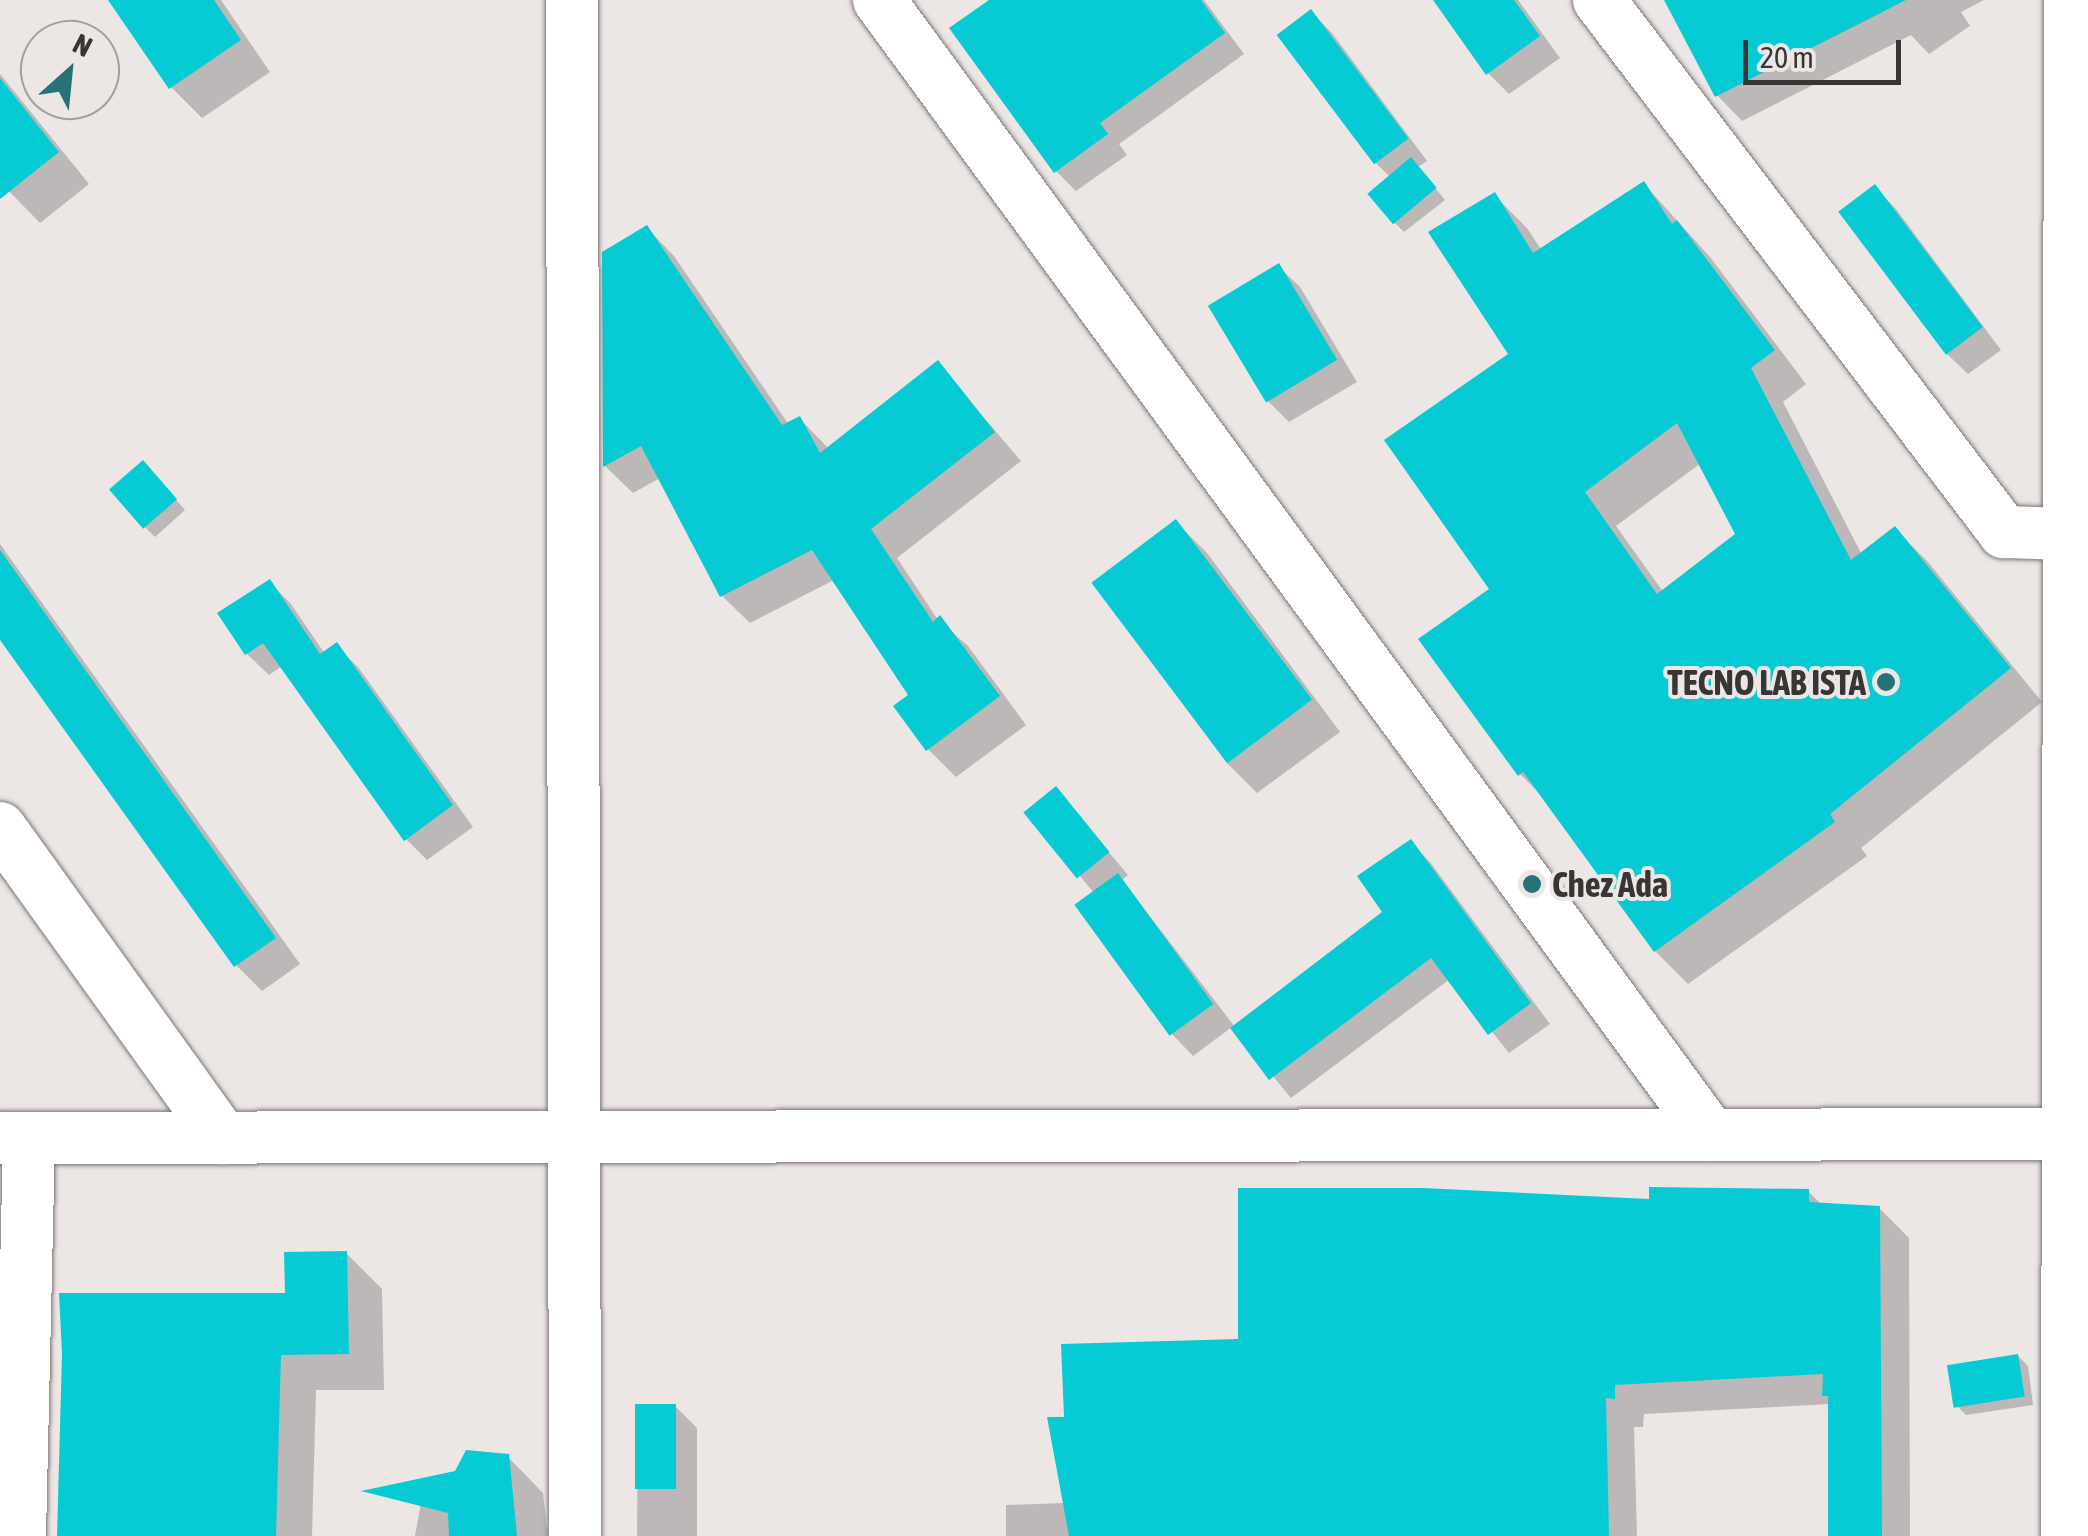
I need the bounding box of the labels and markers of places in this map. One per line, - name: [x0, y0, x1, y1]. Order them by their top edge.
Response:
- place label: TECNO LAB ISTA: [1667, 661, 1866, 703]
- marker: TECNO LAB ISTA: [1875, 671, 1897, 693]
- place label: Chez Ada: [1552, 863, 1668, 905]
- marker: Chez Ada: [1521, 873, 1543, 895]

